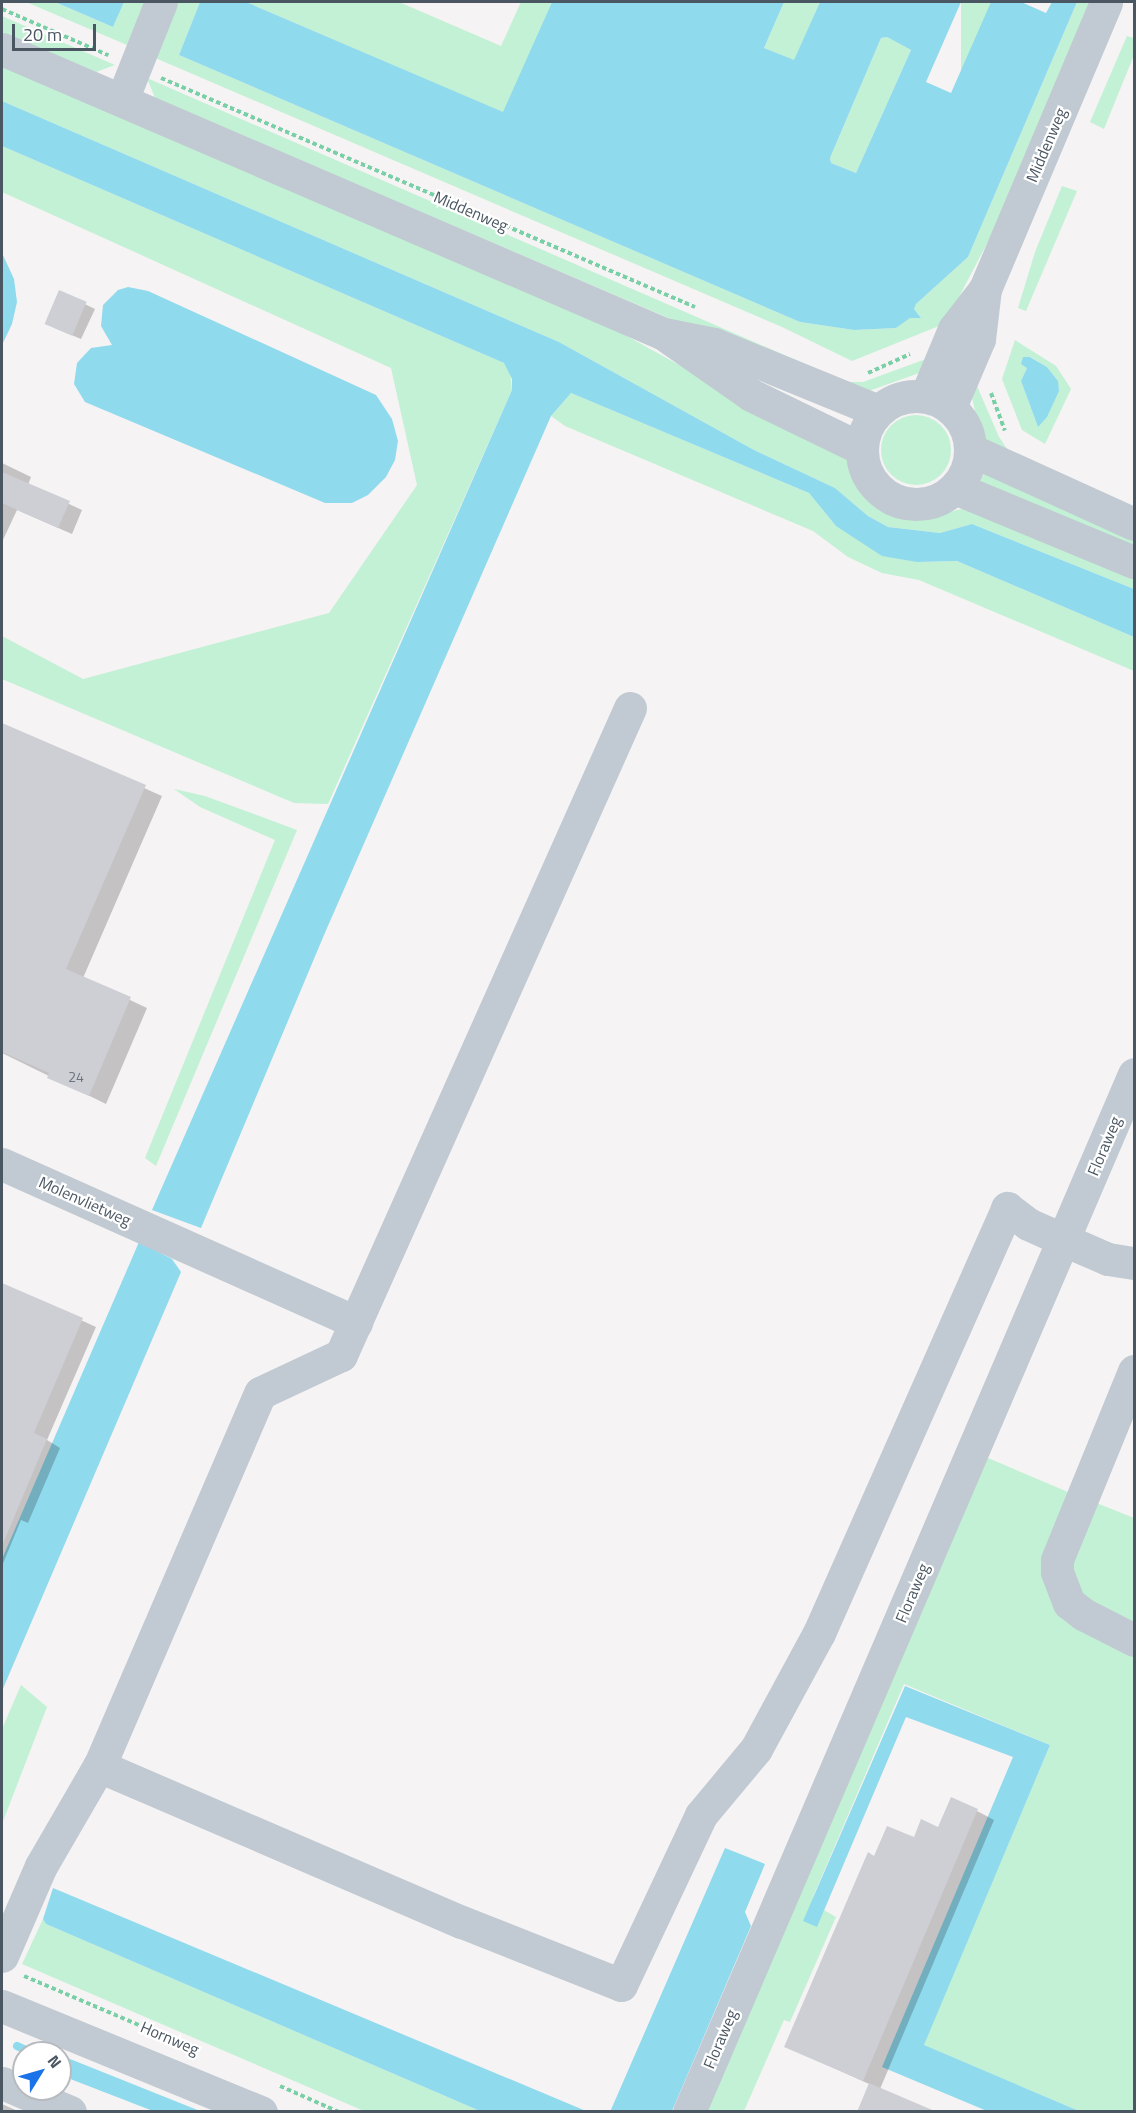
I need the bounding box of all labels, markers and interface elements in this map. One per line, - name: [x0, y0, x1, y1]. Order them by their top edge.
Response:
- scale bar: [15, 12, 99, 50]
- text: 20 m: [23, 21, 62, 48]
- street label: Middenweg: [1022, 105, 1070, 185]
- street label: Middenweg: [431, 187, 511, 235]
- house number: 24: [68, 1069, 84, 1085]
- street label: Floraweg: [1083, 1113, 1125, 1179]
- street label: Molenvlietweg: [36, 1172, 134, 1230]
- street label: Floraweg: [891, 1560, 933, 1626]
- street label: Floraweg: [699, 2006, 741, 2072]
- street label: Hornweg: [138, 2017, 202, 2059]
- north arrow: [12, 2041, 72, 2101]
- text: N: [42, 2050, 68, 2073]

